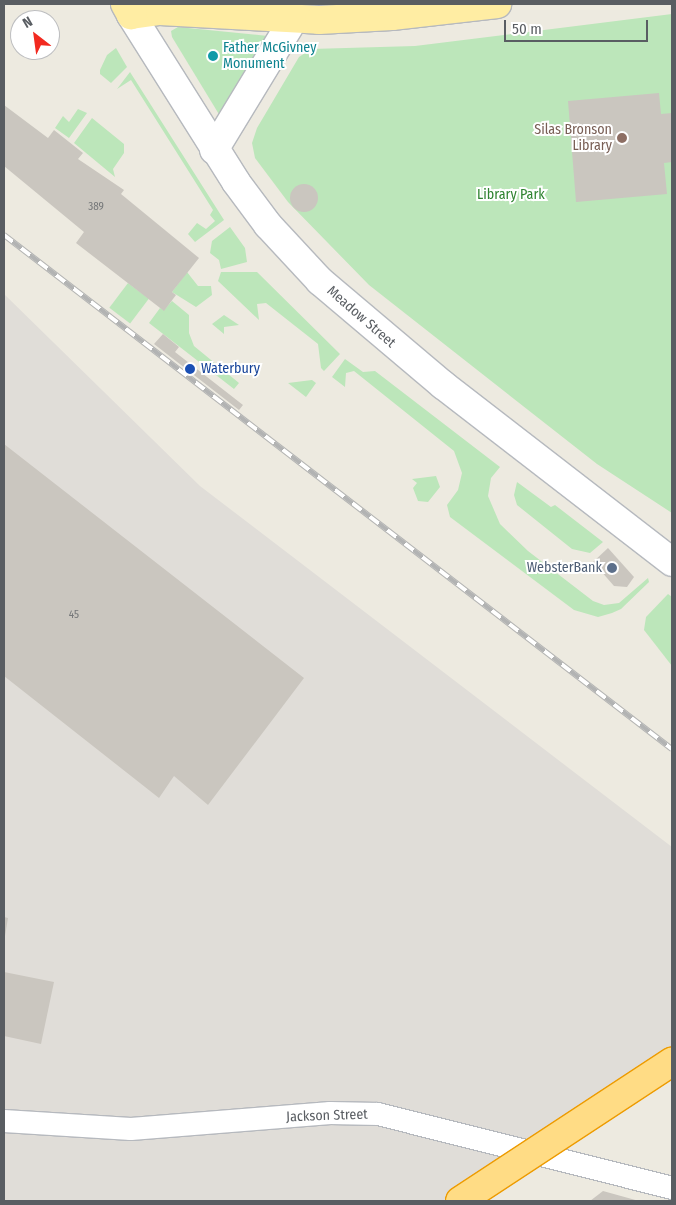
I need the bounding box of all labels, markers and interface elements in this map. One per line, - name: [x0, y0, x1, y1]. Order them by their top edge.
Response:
- north arrow: [10, 10, 60, 60]
- scale bar: [506, 10, 650, 42]
- text: N: [20, 13, 36, 32]
- text: 50 m: [512, 20, 542, 38]
- place label: Father McGivney Monument: [223, 40, 316, 72]
- marker: Father McGivney Monument: [207, 50, 219, 62]
- place label: Silas Bronson Library: [534, 122, 612, 154]
- marker: Silas Bronson Library: [616, 132, 628, 144]
- park label: Library Park: [477, 187, 545, 203]
- house number: 389: [88, 200, 104, 214]
- street label: Meadow Street: [323, 283, 399, 351]
- place label: Waterbury: [201, 361, 260, 377]
- marker: Waterbury: [183, 362, 197, 376]
- place label: WebsterBank: [527, 560, 602, 576]
- marker: WebsterBank: [606, 562, 618, 574]
- house number: 45: [69, 608, 79, 622]
- street label: Jackson Street: [286, 1106, 368, 1126]

